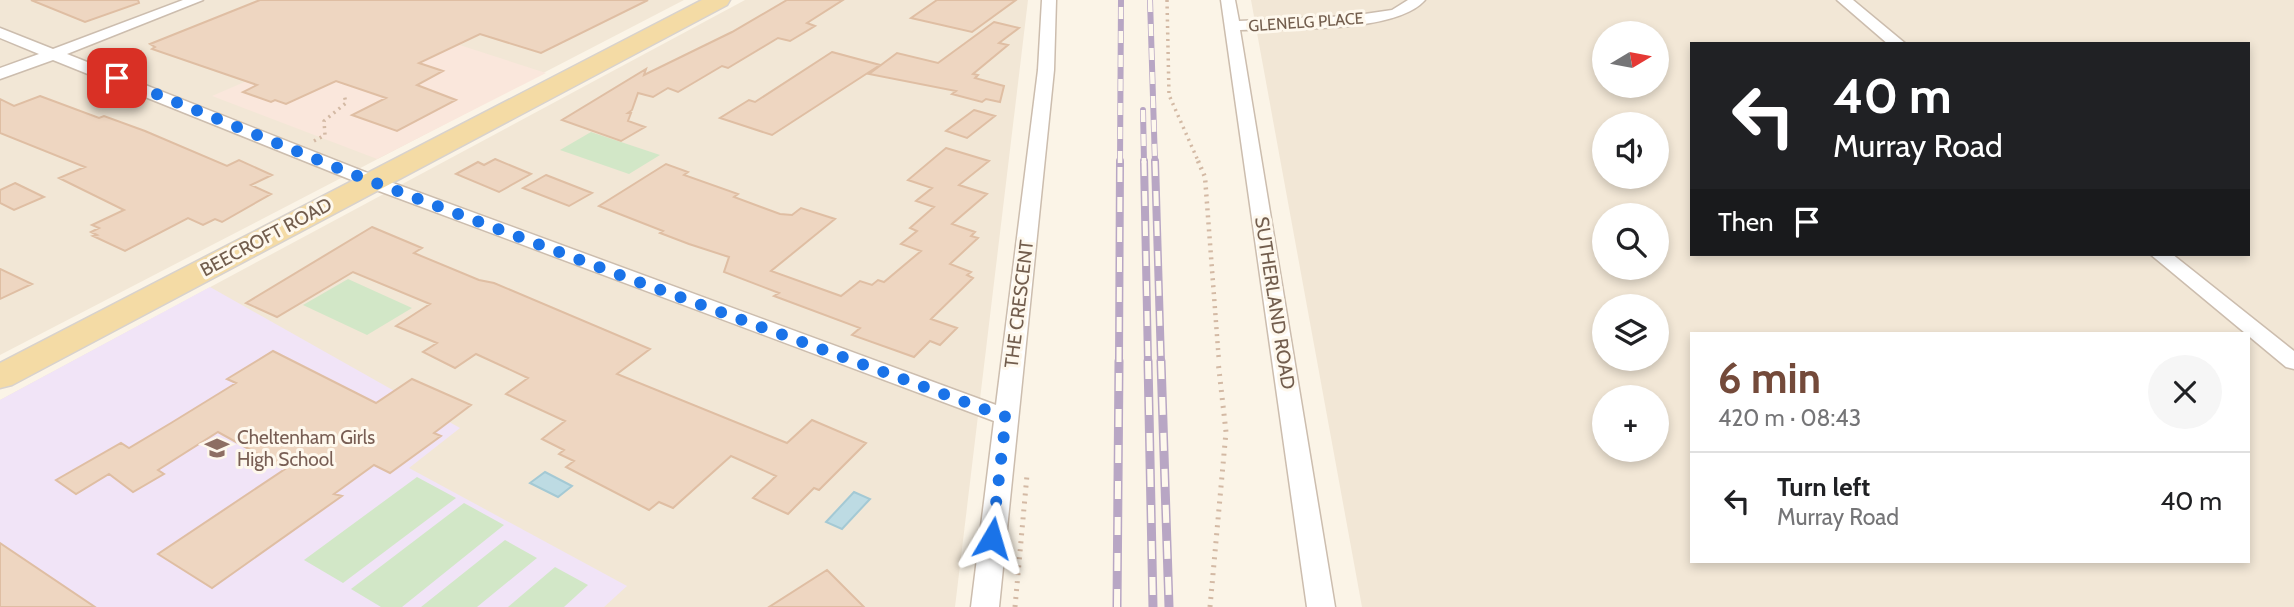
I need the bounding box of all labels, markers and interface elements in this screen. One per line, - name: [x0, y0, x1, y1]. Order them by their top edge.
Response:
- street label: GLENELG PLACE: [1248, 8, 1364, 35]
- north arrow: [1592, 21, 1670, 98]
- map controls: [1592, 21, 1669, 462]
- pin: [87, 48, 147, 108]
- icon: arrive: [98, 59, 136, 97]
- text: 40 m: [1833, 66, 1952, 125]
- icon: left: [1718, 70, 1809, 161]
- button: sound: [1592, 112, 1669, 189]
- text: Murray Road: [1833, 126, 2003, 165]
- street label: BEECROFT ROAD: [196, 193, 336, 281]
- button: search: [1592, 203, 1669, 280]
- icon: arrive: [1788, 203, 1826, 241]
- text: Then: [1718, 206, 1774, 238]
- street label: SUTHERLAND ROAD: [1250, 215, 1300, 391]
- street label: THE CRESCENT: [1000, 239, 1038, 369]
- button: layers: [1592, 294, 1669, 371]
- text: 6 min: [1718, 352, 1821, 404]
- button: close: [2148, 355, 2222, 429]
- button: +: [1592, 385, 1669, 462]
- text: 420 m · 08:43: [1718, 404, 1861, 432]
- place label: Cheltenham Girls High School: [237, 426, 375, 471]
- school or university icon: Cheltenham Girls High School: [203, 434, 231, 462]
- text: Turn left: [1777, 471, 1870, 503]
- icon: left: [1718, 482, 1756, 520]
- text: 40 m: [2160, 485, 2222, 517]
- position arrow: [955, 501, 1029, 575]
- text: Murray Road: [1777, 503, 1899, 531]

